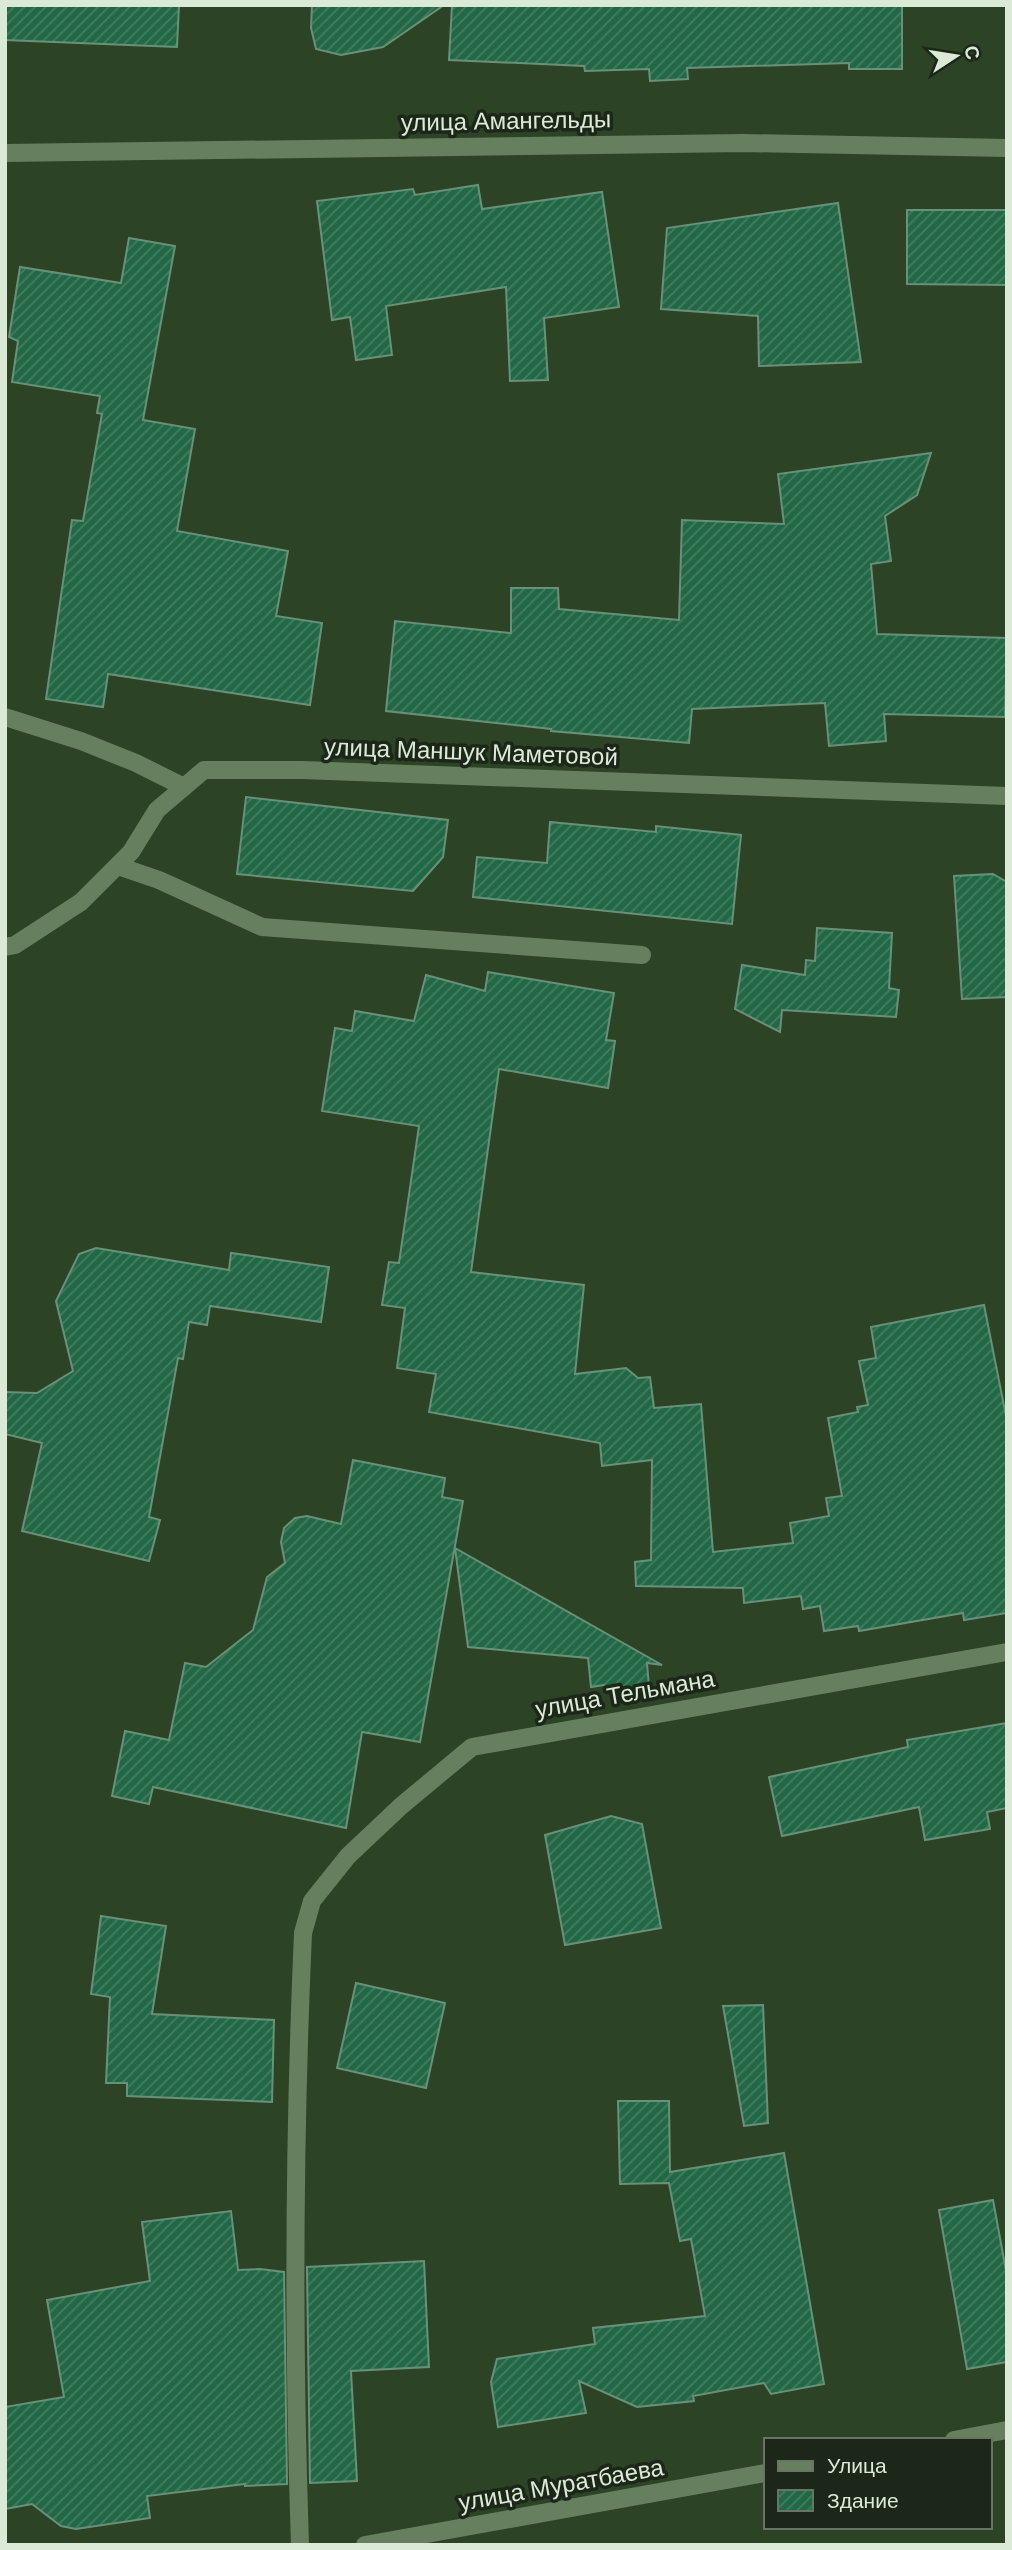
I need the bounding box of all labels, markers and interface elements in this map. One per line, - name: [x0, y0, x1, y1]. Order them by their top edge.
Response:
- north arrow: [921, 21, 991, 91]
- text: С: [960, 44, 984, 62]
- street label: улица Амангельды: [401, 105, 611, 136]
- street label: улица Маншук Маметовой: [324, 733, 618, 770]
- street label: улица Тельмана: [533, 1664, 717, 1723]
- legend: [764, 2438, 991, 2529]
- street label: улица Муратбаева: [456, 2453, 666, 2516]
- text: Улица: [827, 2454, 887, 2477]
- text: Здание: [827, 2489, 899, 2512]

